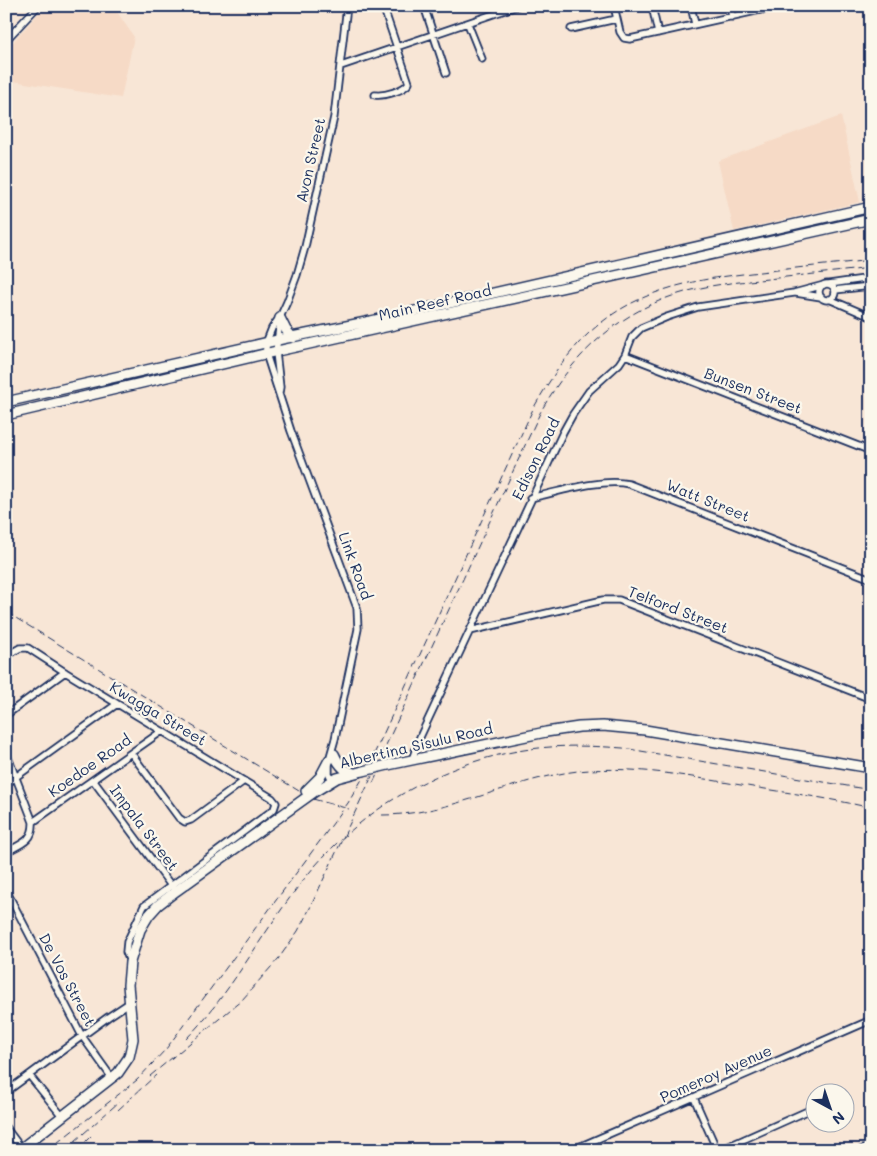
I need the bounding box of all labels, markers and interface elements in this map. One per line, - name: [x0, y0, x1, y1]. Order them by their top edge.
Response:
- street label: Avon Street: [291, 115, 330, 204]
- street label: Main Reef Road: [376, 279, 493, 325]
- street label: Bunsen Street: [702, 362, 805, 418]
- street label: Edison Road: [507, 414, 564, 503]
- street label: Watt Street: [664, 474, 753, 526]
- street label: Link Road: [334, 529, 377, 602]
- street label: Telford Street: [625, 581, 731, 637]
- street label: Kwagga Street: [106, 676, 211, 750]
- street label: Albertina Sisulu Road: [337, 718, 494, 772]
- street label: Koedoe Road: [44, 729, 135, 801]
- street label: Impala Street: [106, 780, 184, 874]
- street label: De Vos Street: [35, 929, 101, 1030]
- street label: Pomeroy Avenue: [657, 1039, 775, 1107]
- north arrow: [804, 1084, 854, 1134]
- text: N: [828, 1108, 849, 1129]

